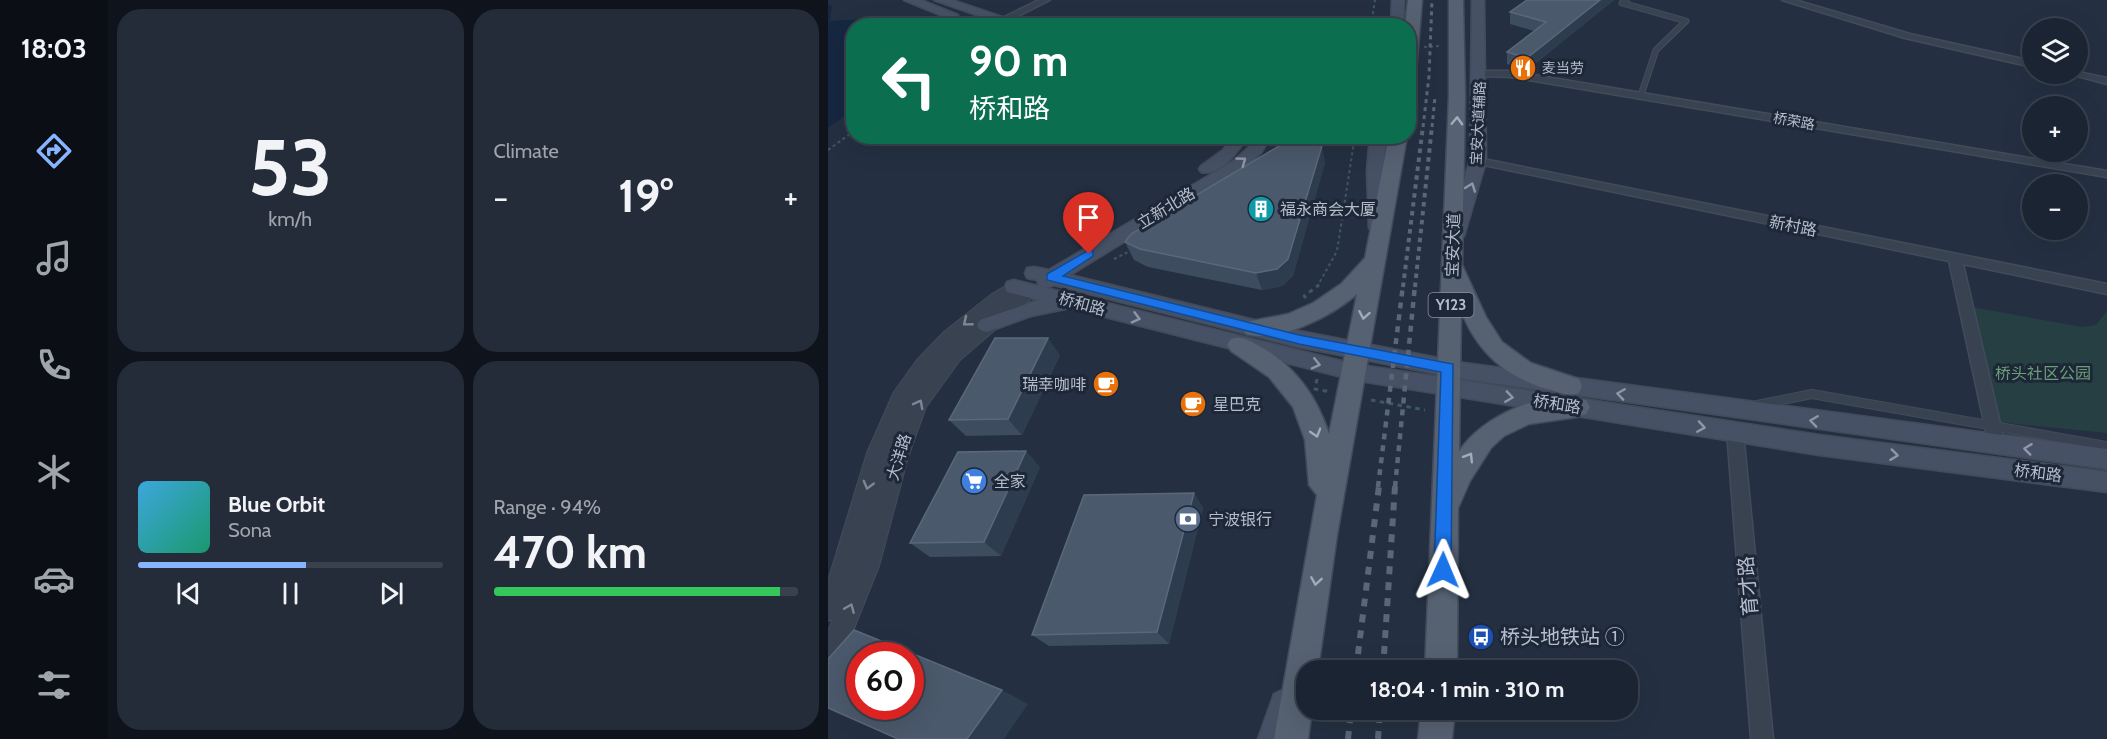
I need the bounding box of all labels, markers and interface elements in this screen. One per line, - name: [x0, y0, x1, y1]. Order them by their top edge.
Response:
- map controls: [2022, 18, 2088, 240]
- button: layers: [2022, 18, 2088, 84]
- text: 18:03: [21, 32, 87, 65]
- text: 90 m: [969, 35, 1068, 87]
- icon: left: [870, 42, 948, 120]
- restaurant icon: 麦当劳: [1508, 53, 1538, 83]
- place label: 麦当劳: [1542, 59, 1584, 77]
- street label: 宝安大道辅路: [1467, 81, 1489, 165]
- text: 桥和路: [969, 92, 1050, 125]
- button: +: [2022, 96, 2088, 162]
- street label: 桥荣路: [1772, 108, 1816, 134]
- one-way arrow: [1450, 116, 1463, 125]
- text: 53: [248, 120, 332, 215]
- icon: directions: [33, 130, 75, 172]
- text: Climate: [494, 139, 559, 163]
- one-way arrow: [1235, 157, 1246, 168]
- text: 19°: [618, 169, 673, 223]
- button: −: [2022, 174, 2088, 240]
- text: −: [494, 177, 508, 217]
- text: +: [783, 177, 798, 217]
- one-way arrow: [1464, 182, 1476, 193]
- street label: 立新北路: [1134, 183, 1198, 233]
- pin: [1063, 192, 1114, 254]
- building icon: 福永商会大厦: [1246, 194, 1276, 224]
- place label: 福永商会大厦: [1280, 200, 1376, 219]
- icon: arrive: [1072, 201, 1105, 234]
- text: km/h: [268, 207, 312, 231]
- street label: 新村路: [1768, 212, 1818, 240]
- street label: 宝安大道: [1442, 213, 1464, 277]
- icon: music: [33, 237, 75, 279]
- street label: 桥和路: [1056, 289, 1108, 319]
- road number: Y123: [1428, 293, 1474, 317]
- one-way arrow: [1130, 311, 1141, 323]
- one-way arrow: [1359, 311, 1371, 320]
- one-way arrow: [963, 315, 974, 326]
- icon: phone: [33, 344, 75, 386]
- one-way arrow: [1311, 357, 1321, 370]
- park label: 桥头社区公园: [1995, 364, 2091, 383]
- cafe icon: 瑞幸咖啡: [1091, 369, 1121, 399]
- place label: 瑞幸咖啡: [1022, 375, 1086, 394]
- one-way arrow: [1616, 388, 1626, 400]
- cafe icon: 星巴克: [1178, 389, 1208, 419]
- one-way arrow: [1504, 391, 1513, 403]
- street label: 桥和路: [1532, 391, 1582, 417]
- place label: 星巴克: [1213, 395, 1261, 414]
- one-way arrow: [911, 399, 923, 410]
- one-way arrow: [1809, 415, 1819, 428]
- one-way arrow: [1696, 420, 1706, 433]
- one-way arrow: [1309, 427, 1321, 438]
- street label: 大洋路: [883, 431, 915, 483]
- one-way arrow: [2024, 444, 2033, 456]
- one-way arrow: [1890, 448, 1899, 460]
- icon: climate: [33, 451, 75, 493]
- one-way arrow: [1462, 453, 1473, 464]
- street label: 桥和路: [2013, 461, 2063, 485]
- supermarket icon: 全家: [959, 466, 989, 496]
- place label: 全家: [994, 472, 1026, 491]
- one-way arrow: [863, 480, 876, 490]
- text: Blue Orbit: [228, 491, 325, 518]
- text: Range · 94%: [494, 495, 601, 519]
- bank icon: 宁波银行: [1173, 504, 1203, 534]
- place label: 宁波银行: [1208, 510, 1272, 529]
- text: Sona: [228, 518, 271, 542]
- text: 470 km: [494, 525, 647, 579]
- position arrow: [1411, 538, 1475, 602]
- street label: 育才路: [1733, 555, 1763, 617]
- icon: car: [33, 558, 75, 600]
- one-way arrow: [1310, 576, 1322, 585]
- icon: previous: [172, 577, 205, 610]
- icon: pause: [274, 577, 307, 610]
- icon: next: [375, 577, 408, 610]
- one-way arrow: [843, 603, 855, 614]
- bus stop icon: 桥头地铁站 ①: [1466, 622, 1496, 652]
- place label: 桥头地铁站 ①: [1500, 625, 1625, 649]
- speed limit sign: 60: [846, 642, 924, 720]
- icon: filters: [33, 664, 75, 706]
- text: 18:04 · 1 min · 310 m: [1370, 676, 1564, 703]

